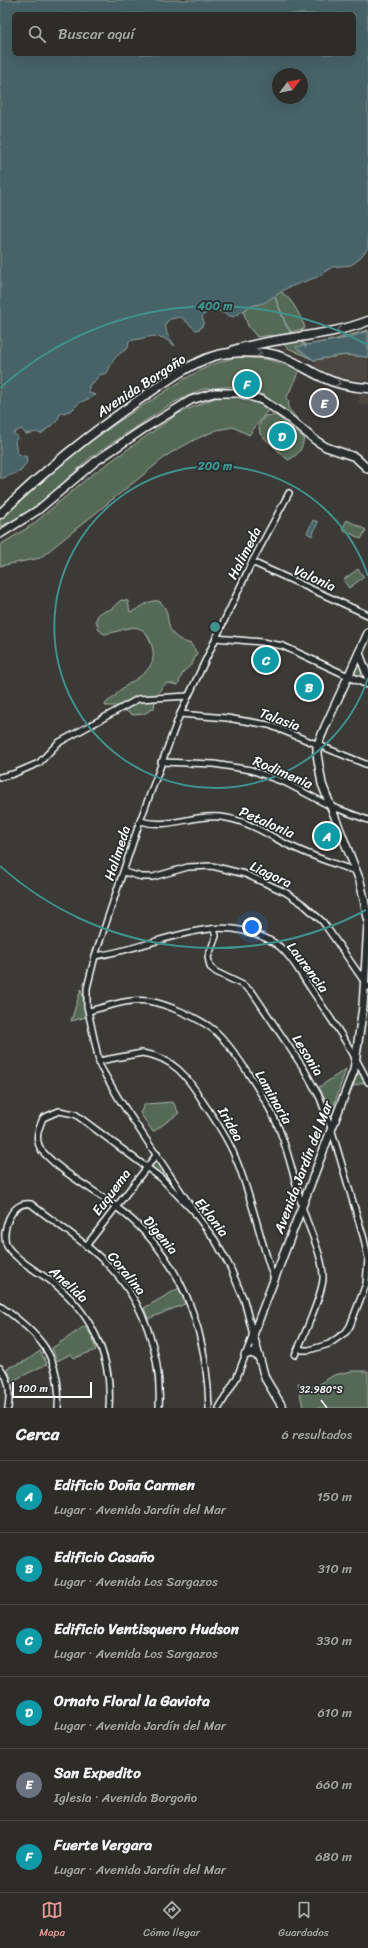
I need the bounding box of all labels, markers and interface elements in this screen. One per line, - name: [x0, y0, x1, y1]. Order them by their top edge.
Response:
- search box: [12, 12, 356, 56]
- text: Buscar aquí: [58, 21, 135, 47]
- icon: search: [26, 23, 48, 45]
- north arrow: [272, 68, 308, 104]
- text: 400 m: [196, 295, 233, 317]
- one-way arrow: [336, 326, 342, 334]
- street label: Avenida Borgoño: [91, 347, 191, 424]
- one-way arrow: [256, 349, 262, 357]
- pin: F: [234, 369, 260, 399]
- one-way arrow: [334, 378, 341, 387]
- pin: E: [311, 388, 337, 418]
- pin: D: [269, 421, 295, 451]
- text: 200 m: [197, 455, 233, 477]
- street label: Halimeda: [220, 522, 268, 584]
- street label: Valonia: [290, 558, 340, 599]
- centre of rings: [208, 620, 222, 634]
- pin: C: [253, 645, 279, 675]
- pin: B: [296, 672, 322, 702]
- street label: Talasia: [256, 701, 304, 738]
- street label: Rodimenia: [249, 749, 318, 797]
- street label: Petalonia: [235, 799, 299, 846]
- pin: A: [314, 821, 340, 851]
- street label: Halimeda: [97, 822, 138, 884]
- street label: Liagora: [246, 854, 296, 895]
- your location: [242, 917, 262, 937]
- street label: Laurencia: [280, 936, 336, 999]
- street label: Lesonia: [285, 1029, 330, 1081]
- street label: Laminaria: [248, 1065, 300, 1130]
- street label: Avenida Jardín del Mar: [266, 1096, 341, 1238]
- street label: Iridea: [210, 1101, 251, 1146]
- street label: Euquema: [85, 1163, 138, 1221]
- street label: Eklonia: [188, 1192, 235, 1243]
- street label: Digenia: [137, 1210, 185, 1261]
- street label: Coralina: [101, 1246, 152, 1301]
- street label: Anelida: [42, 1259, 94, 1309]
- text: 100 m: [18, 1379, 48, 1398]
- scale bar: [12, 1380, 92, 1399]
- text: 32.980°S: [299, 1381, 343, 1399]
- text: Cerca: [16, 1419, 59, 1449]
- text: 6 resultados: [282, 1423, 352, 1446]
- text: Edificio Doña Carmen: [54, 1472, 195, 1498]
- text: A: [25, 1485, 33, 1508]
- text: 150 m: [317, 1485, 352, 1508]
- text: Lugar · Avenida Jardín del Mar: [54, 1498, 226, 1521]
- text: Edificio Casaño: [54, 1544, 155, 1570]
- text: B: [25, 1557, 33, 1580]
- text: 310 m: [318, 1557, 352, 1580]
- text: Lugar · Avenida Los Sargazos: [54, 1570, 218, 1593]
- text: Edificio Ventisquero Hudson: [54, 1616, 239, 1642]
- text: C: [25, 1629, 33, 1652]
- text: 330 m: [316, 1629, 352, 1652]
- text: Lugar · Avenida Los Sargazos: [54, 1642, 218, 1665]
- text: Ornato Floral la Gaviota: [54, 1688, 210, 1714]
- text: D: [25, 1701, 33, 1724]
- text: 610 m: [317, 1701, 352, 1724]
- text: Lugar · Avenida Jardín del Mar: [54, 1714, 226, 1737]
- text: San Expedito: [54, 1760, 141, 1786]
- text: E: [25, 1773, 33, 1796]
- text: 660 m: [316, 1773, 352, 1796]
- text: Iglesia · Avenida Borgoño: [54, 1786, 197, 1809]
- text: Fuerte Vergara: [54, 1832, 152, 1858]
- text: F: [25, 1845, 33, 1868]
- text: 680 m: [315, 1845, 352, 1868]
- text: Lugar · Avenida Jardín del Mar: [54, 1858, 226, 1881]
- tab: Mapa: [39, 1899, 65, 1942]
- tab: Cómo llegar: [143, 1899, 200, 1942]
- tab: Guardados: [278, 1899, 329, 1942]

